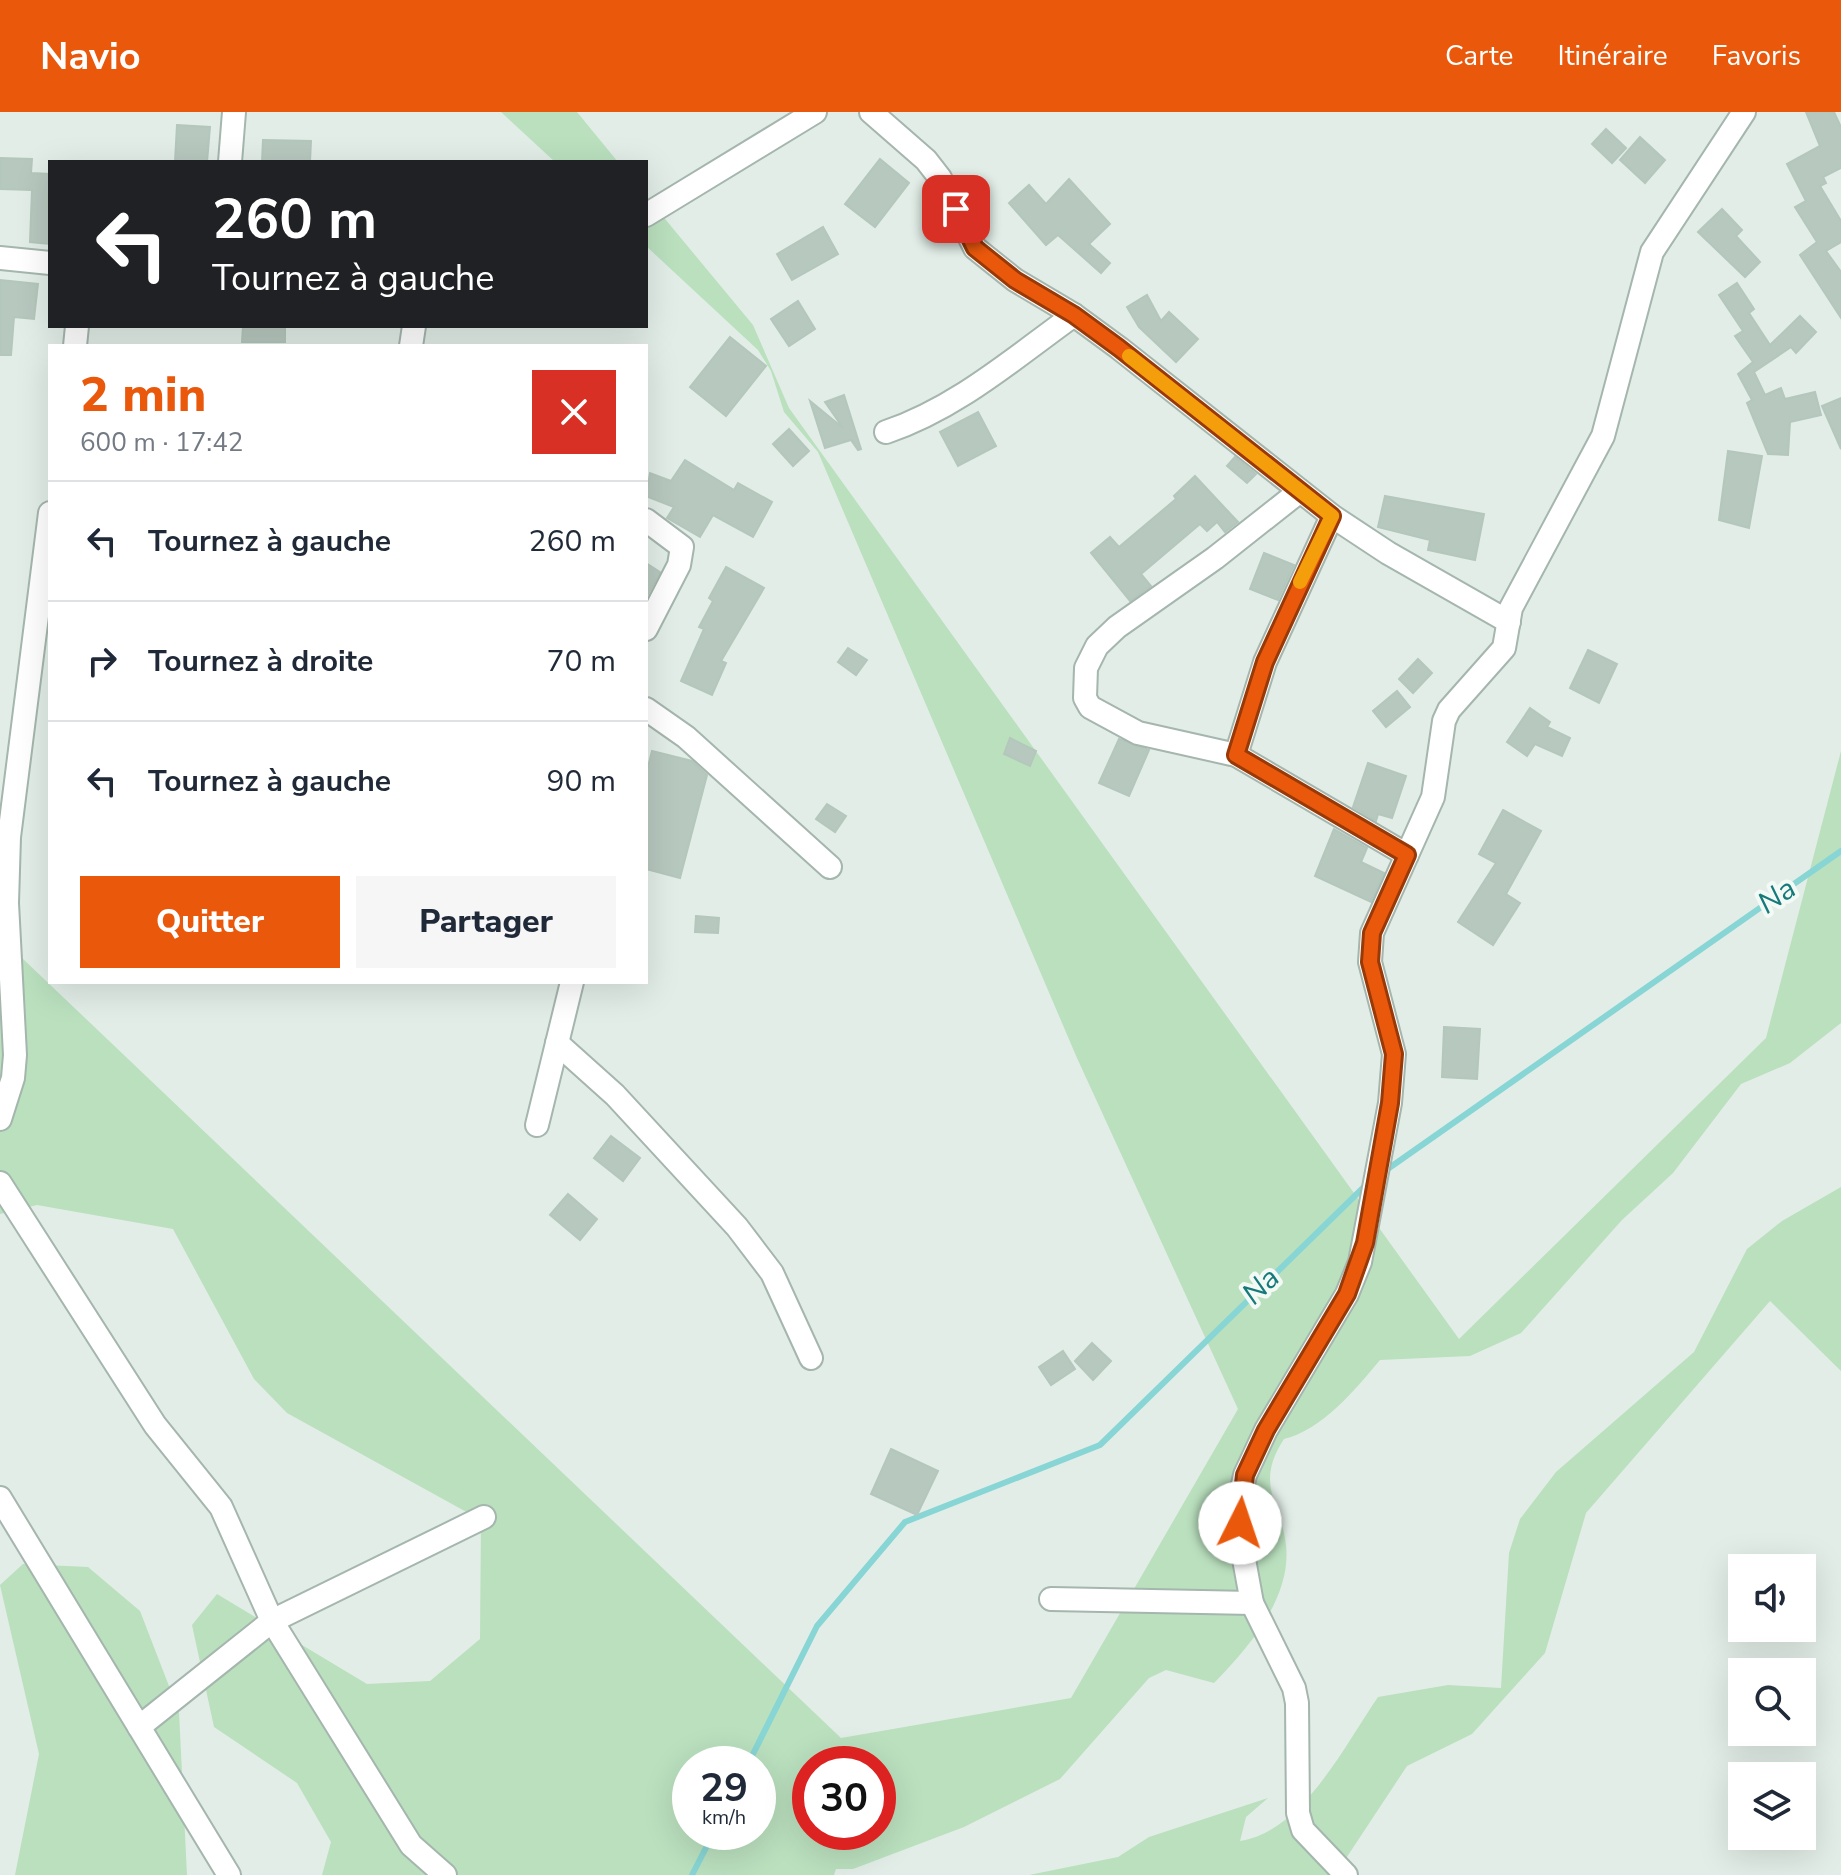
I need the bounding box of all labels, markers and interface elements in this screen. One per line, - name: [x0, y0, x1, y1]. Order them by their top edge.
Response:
- text: Navio: [40, 31, 141, 82]
- text: Carte: [1445, 37, 1514, 75]
- text: Itinéraire: [1558, 37, 1668, 75]
- text: Favoris: [1712, 37, 1801, 75]
- pin: [922, 175, 990, 243]
- text: 260 m: [212, 181, 377, 258]
- icon: arrive: [934, 187, 978, 231]
- icon: left: [80, 192, 184, 296]
- text: Tournez à gauche: [212, 254, 494, 303]
- text: 2 min: [80, 362, 206, 428]
- button: close: [532, 370, 616, 454]
- text: 600 m · 17:42: [80, 425, 243, 460]
- icon: left: [80, 519, 124, 563]
- text: Tournez à gauche: [148, 521, 391, 562]
- text: 260 m: [529, 521, 616, 562]
- icon: right: [80, 639, 124, 683]
- text: Tournez à droite: [148, 641, 373, 682]
- text: 70 m: [547, 641, 616, 682]
- icon: left: [80, 759, 124, 803]
- text: Tournez à gauche: [148, 761, 391, 802]
- text: 90 m: [547, 761, 616, 802]
- water label: Na: [1750, 868, 1804, 924]
- button: Quitter: [80, 876, 340, 968]
- button: Partager: [356, 876, 616, 968]
- water label: Na: [1233, 1258, 1289, 1314]
- position arrow: [1198, 1481, 1282, 1565]
- map controls: [1728, 1554, 1816, 1850]
- button: sound: [1728, 1554, 1816, 1642]
- button: search: [1728, 1658, 1816, 1746]
- speed limit sign: 30: [792, 1746, 896, 1850]
- text: 29: [700, 1761, 748, 1815]
- button: layers: [1728, 1762, 1816, 1850]
- text: km/h: [702, 1804, 746, 1831]

